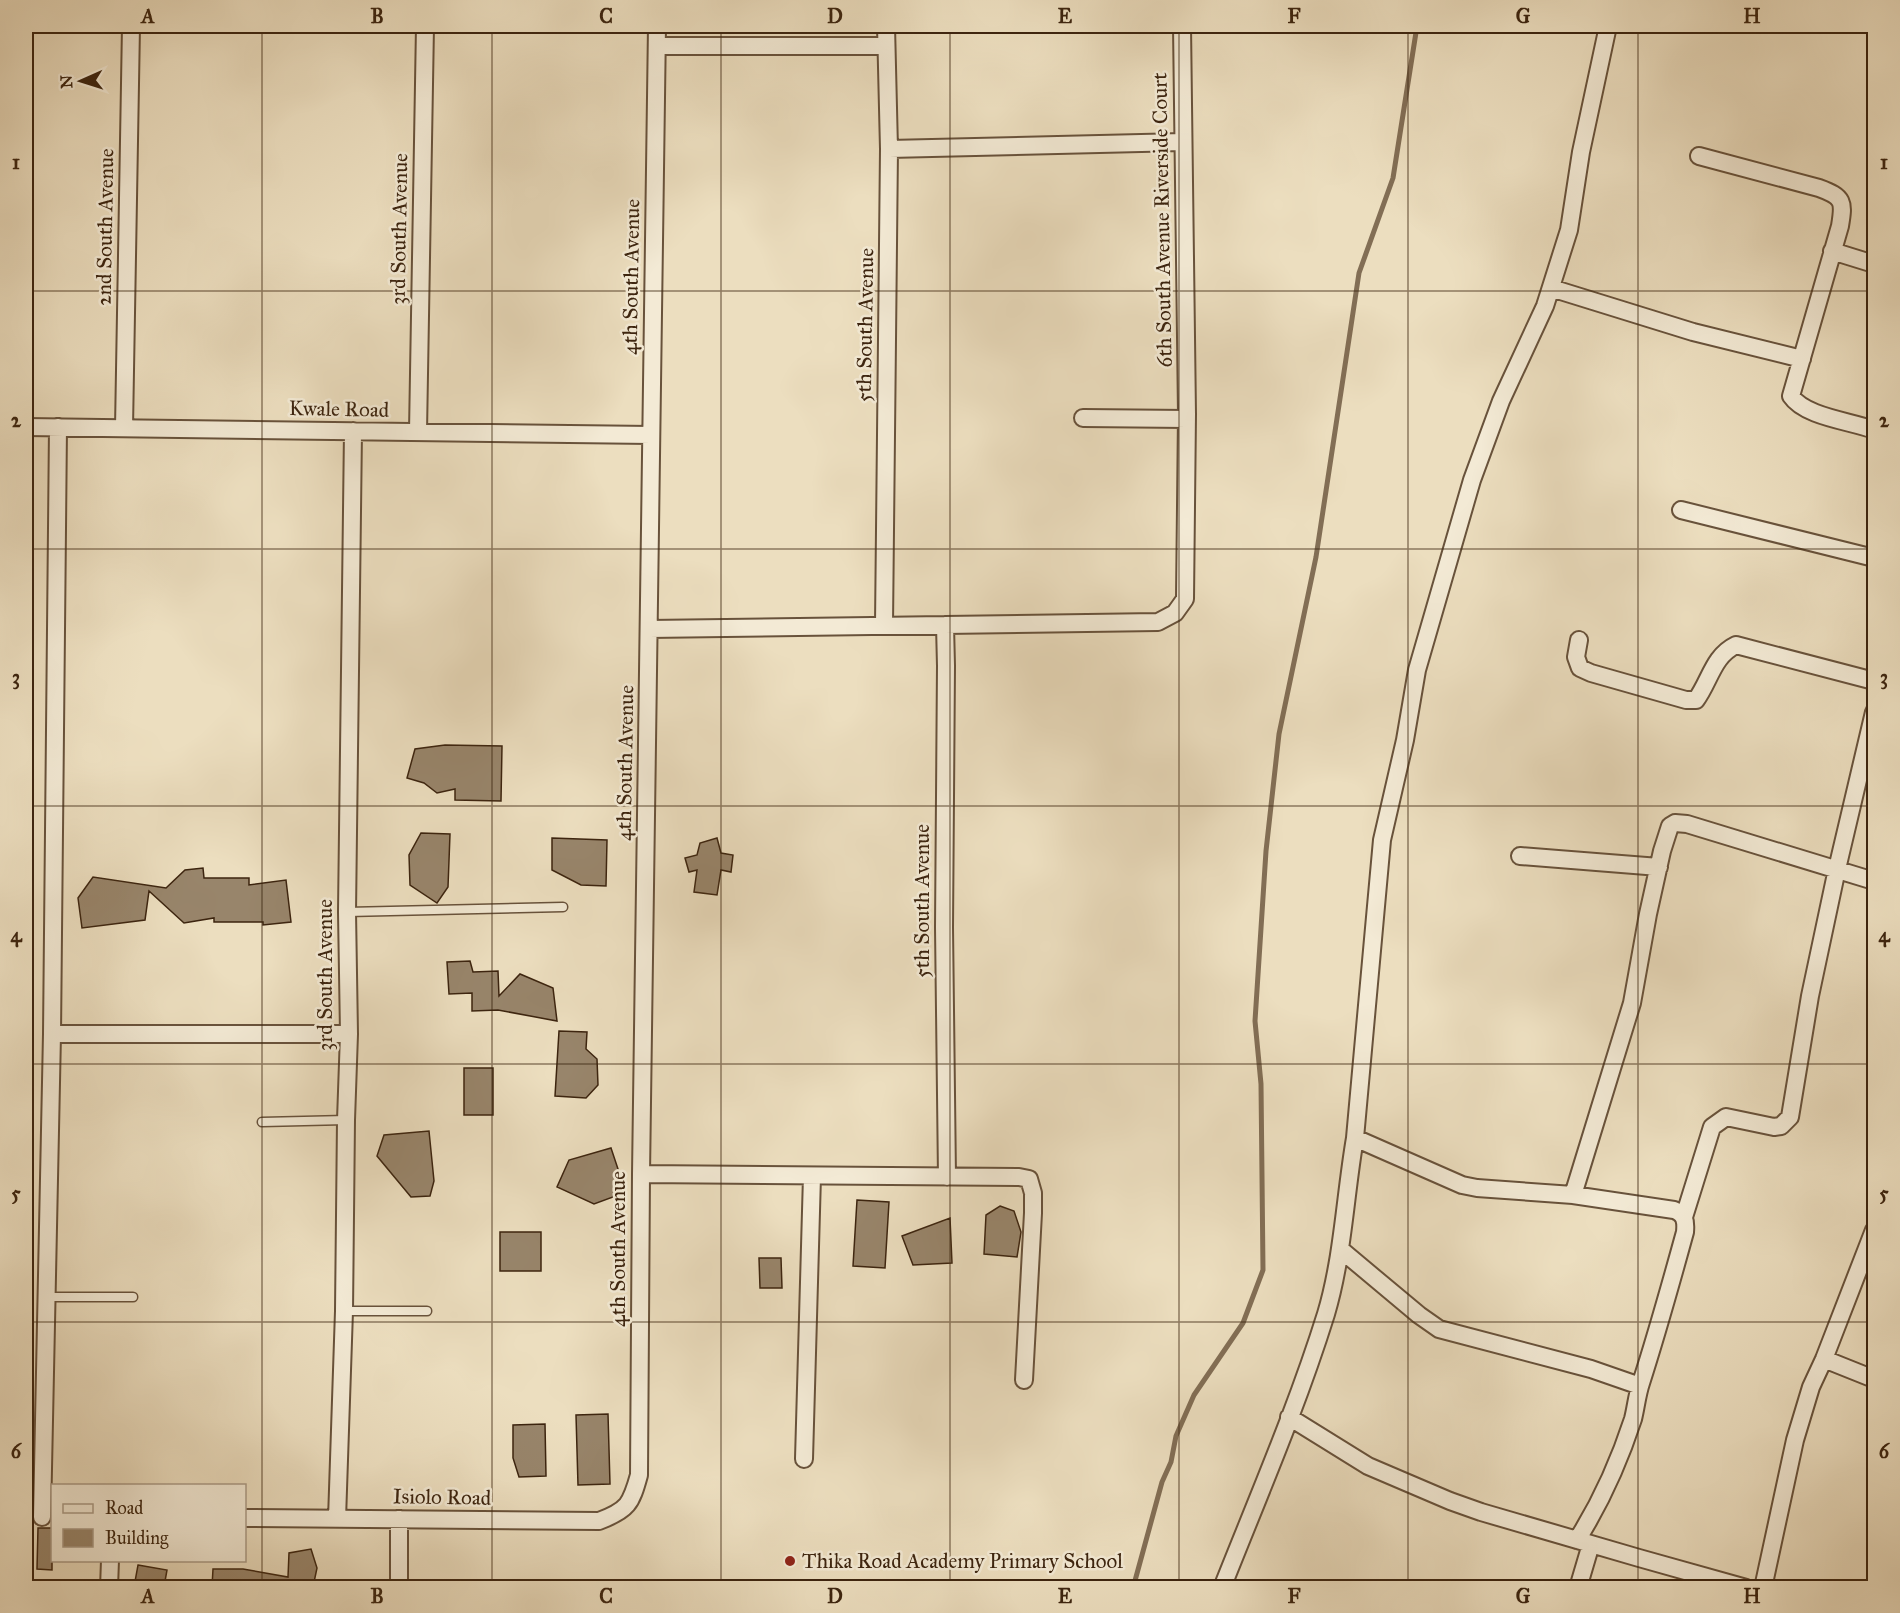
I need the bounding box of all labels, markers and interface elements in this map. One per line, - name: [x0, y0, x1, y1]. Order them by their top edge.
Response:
- text: A: [139, 4, 155, 28]
- text: B: [370, 4, 384, 28]
- text: C: [599, 4, 613, 28]
- text: D: [827, 4, 843, 28]
- text: E: [1058, 4, 1073, 28]
- text: F: [1287, 4, 1301, 28]
- text: G: [1516, 4, 1531, 28]
- text: H: [1743, 4, 1761, 28]
- north arrow: [51, 51, 111, 111]
- street label: 6th South Avenue Riverside Court: [1146, 72, 1178, 368]
- text: N: [57, 74, 76, 89]
- street label: 2nd South Avenue: [91, 148, 119, 306]
- text: 1: [12, 150, 20, 174]
- text: 1: [1880, 150, 1888, 174]
- street label: 3rd South Avenue: [385, 153, 413, 305]
- street label: 4th South Avenue: [617, 199, 645, 355]
- street label: 5th South Avenue: [851, 247, 879, 402]
- street label: Kwale Road: [289, 395, 390, 423]
- text: 2: [11, 408, 22, 432]
- text: 2: [1879, 408, 1890, 432]
- text: 3: [12, 665, 20, 690]
- text: 3: [1880, 665, 1888, 690]
- street label: 4th South Avenue: [611, 685, 639, 841]
- street label: 5th South Avenue: [909, 824, 935, 978]
- street label: 3rd South Avenue: [312, 899, 338, 1051]
- text: 4: [10, 923, 22, 948]
- text: 4: [1878, 923, 1890, 948]
- street label: 4th South Avenue: [605, 1171, 631, 1327]
- text: 5: [11, 1181, 21, 1205]
- text: 5: [1879, 1181, 1889, 1205]
- text: 6: [11, 1439, 23, 1463]
- text: 6: [1879, 1439, 1891, 1463]
- street label: Isiolo Road: [393, 1483, 492, 1511]
- legend: [51, 1484, 246, 1562]
- text: Road: [105, 1497, 143, 1519]
- text: Building: [105, 1527, 169, 1550]
- place label: Thika Road Academy Primary School: [802, 1548, 1123, 1574]
- marker: Thika Road Academy Primary School: [783, 1554, 797, 1568]
- text: A: [139, 1584, 155, 1608]
- text: B: [370, 1584, 384, 1608]
- text: C: [599, 1584, 613, 1608]
- text: D: [827, 1584, 843, 1608]
- text: E: [1058, 1584, 1073, 1608]
- text: F: [1287, 1584, 1301, 1608]
- text: G: [1516, 1584, 1531, 1608]
- text: H: [1743, 1584, 1761, 1608]

